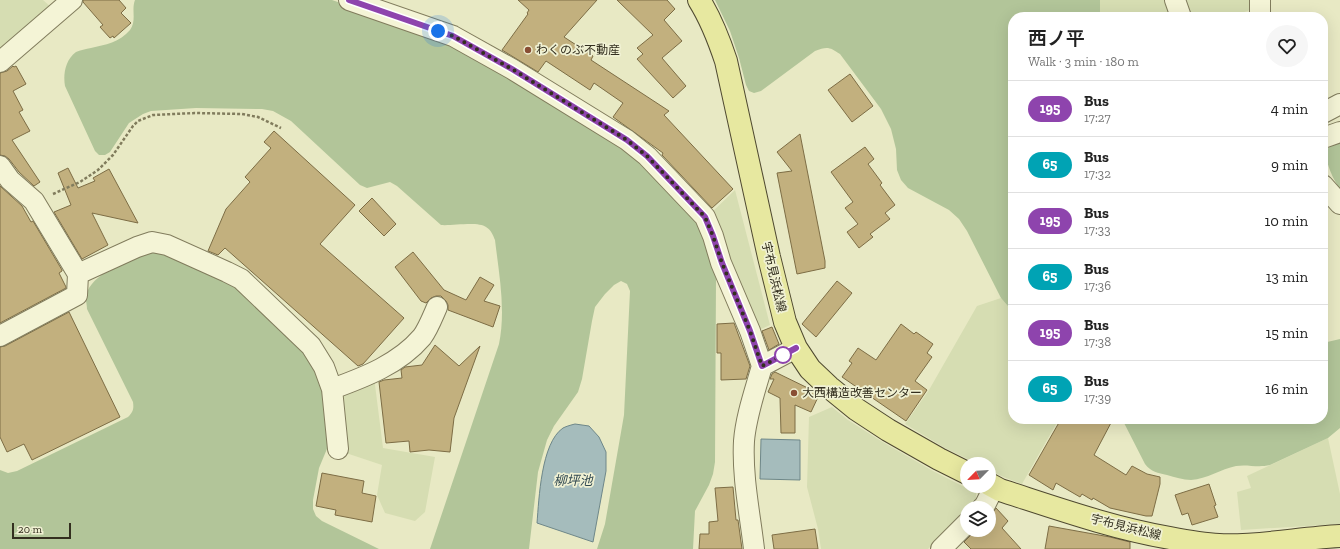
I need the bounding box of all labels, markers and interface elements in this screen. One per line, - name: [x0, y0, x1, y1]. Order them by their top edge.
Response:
- your location: [428, 21, 448, 41]
- button: heart: [1266, 25, 1308, 67]
- text: 西ノ平: [1028, 27, 1085, 50]
- place label: わくのぶ不動産: [536, 43, 620, 57]
- marker: わくのぶ不動産: [523, 45, 533, 55]
- text: Walk · 3 min · 180 m: [1028, 54, 1139, 69]
- text: Bus: [1084, 92, 1109, 110]
- text: 195: [1040, 100, 1060, 117]
- text: 4 min: [1271, 100, 1308, 118]
- text: 17:27: [1084, 110, 1111, 125]
- text: Bus: [1084, 148, 1109, 166]
- text: 65: [1043, 156, 1057, 173]
- text: 9 min: [1271, 156, 1308, 174]
- text: 17:32: [1084, 166, 1111, 181]
- text: Bus: [1084, 204, 1109, 222]
- text: 195: [1040, 212, 1060, 229]
- text: 10 min: [1264, 212, 1308, 230]
- text: 17:33: [1084, 222, 1111, 237]
- street label: 宇布見浜松線: [759, 240, 789, 314]
- text: Bus: [1084, 260, 1109, 278]
- text: 65: [1043, 268, 1057, 285]
- text: 13 min: [1266, 268, 1308, 286]
- text: 17:36: [1084, 278, 1111, 293]
- text: Bus: [1084, 316, 1109, 334]
- text: 195: [1040, 324, 1060, 341]
- text: 15 min: [1265, 324, 1308, 342]
- text: 17:38: [1084, 334, 1111, 349]
- unlabelled marker: [774, 346, 792, 364]
- text: Bus: [1084, 372, 1109, 390]
- text: 65: [1043, 380, 1057, 397]
- text: 16 min: [1265, 380, 1308, 398]
- place label: 大西構造改善センター: [802, 386, 922, 400]
- marker: 大西構造改善センター: [789, 388, 799, 398]
- text: 17:39: [1084, 390, 1111, 405]
- north arrow: [960, 457, 996, 493]
- map controls: [960, 457, 996, 537]
- water label: 柳坪池: [553, 473, 594, 488]
- button: layers: [960, 501, 996, 537]
- street label: 宇布見浜松線: [1089, 511, 1163, 543]
- scale bar: [12, 521, 71, 540]
- text: 20 m: [18, 523, 42, 536]

